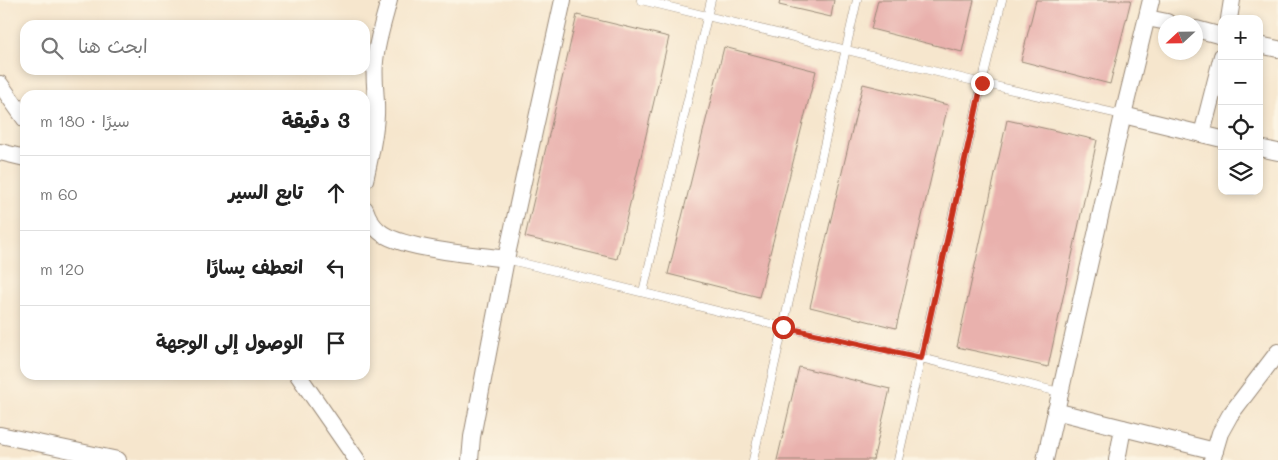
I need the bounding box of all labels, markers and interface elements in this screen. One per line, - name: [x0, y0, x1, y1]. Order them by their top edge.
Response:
- north arrow: [1158, 15, 1203, 60]
- map controls: [1218, 15, 1263, 195]
- button: +: [1218, 15, 1263, 60]
- search box: [20, 20, 370, 75]
- text: ابحث هنا: [78, 33, 148, 58]
- icon: search: [38, 34, 66, 62]
- button: −: [1218, 60, 1263, 105]
- route end: [971, 72, 994, 95]
- button: locate: [1218, 105, 1263, 150]
- text: 3 دقيقة: [281, 106, 350, 133]
- text: سيرًا · 180 m: [40, 110, 130, 131]
- button: layers: [1218, 150, 1263, 195]
- text: تابع السير: [228, 179, 303, 204]
- icon: ahead: [322, 179, 350, 207]
- text: 60 m: [40, 183, 77, 204]
- text: انعطف يسارًا: [206, 254, 303, 279]
- icon: left: [322, 254, 350, 282]
- text: 120 m: [40, 258, 84, 279]
- route start: [772, 316, 795, 339]
- text: الوصول إلى الوجهة: [156, 329, 303, 354]
- icon: arrive: [322, 329, 350, 357]

